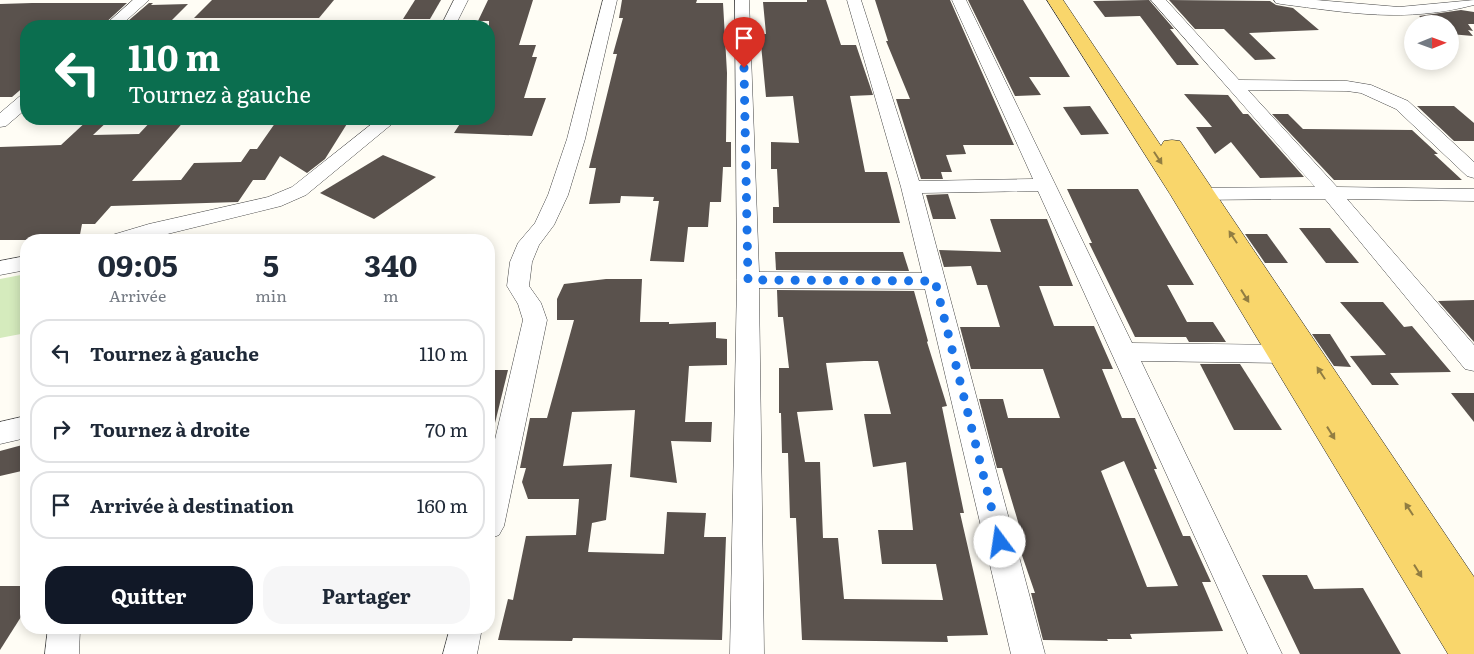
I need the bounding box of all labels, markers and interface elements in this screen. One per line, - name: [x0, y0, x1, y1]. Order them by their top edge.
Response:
- north arrow: [1404, 15, 1459, 70]
- map controls: [1404, 15, 1459, 70]
- pin: [723, 17, 765, 68]
- icon: arrive: [730, 24, 758, 52]
- text: 110 m: [128, 30, 220, 82]
- icon: left: [45, 40, 110, 105]
- text: Tournez à gauche: [128, 77, 311, 110]
- one-way arrow: [1153, 152, 1163, 165]
- one-way arrow: [1228, 230, 1238, 243]
- text: 09:05: [98, 242, 178, 286]
- text: 5: [263, 242, 279, 286]
- text: 340: [364, 242, 417, 286]
- text: Arrivée: [109, 283, 166, 307]
- text: min: [255, 283, 287, 307]
- text: m: [383, 283, 399, 307]
- one-way arrow: [1241, 289, 1250, 302]
- icon: left: [47, 339, 75, 367]
- text: Tournez à gauche: [90, 339, 259, 367]
- text: 110 m: [419, 339, 468, 367]
- one-way arrow: [1316, 366, 1326, 380]
- icon: right: [47, 415, 75, 443]
- text: Tournez à droite: [90, 415, 250, 443]
- text: 70 m: [425, 415, 468, 443]
- one-way arrow: [1327, 427, 1336, 440]
- icon: arrive: [47, 491, 75, 519]
- text: Arrivée à destination: [90, 491, 294, 519]
- text: 160 m: [417, 491, 468, 519]
- one-way arrow: [1405, 503, 1414, 516]
- position arrow: [973, 515, 1025, 567]
- one-way arrow: [1413, 564, 1422, 578]
- button: Quitter: [45, 566, 253, 624]
- button: Partager: [263, 566, 470, 624]

